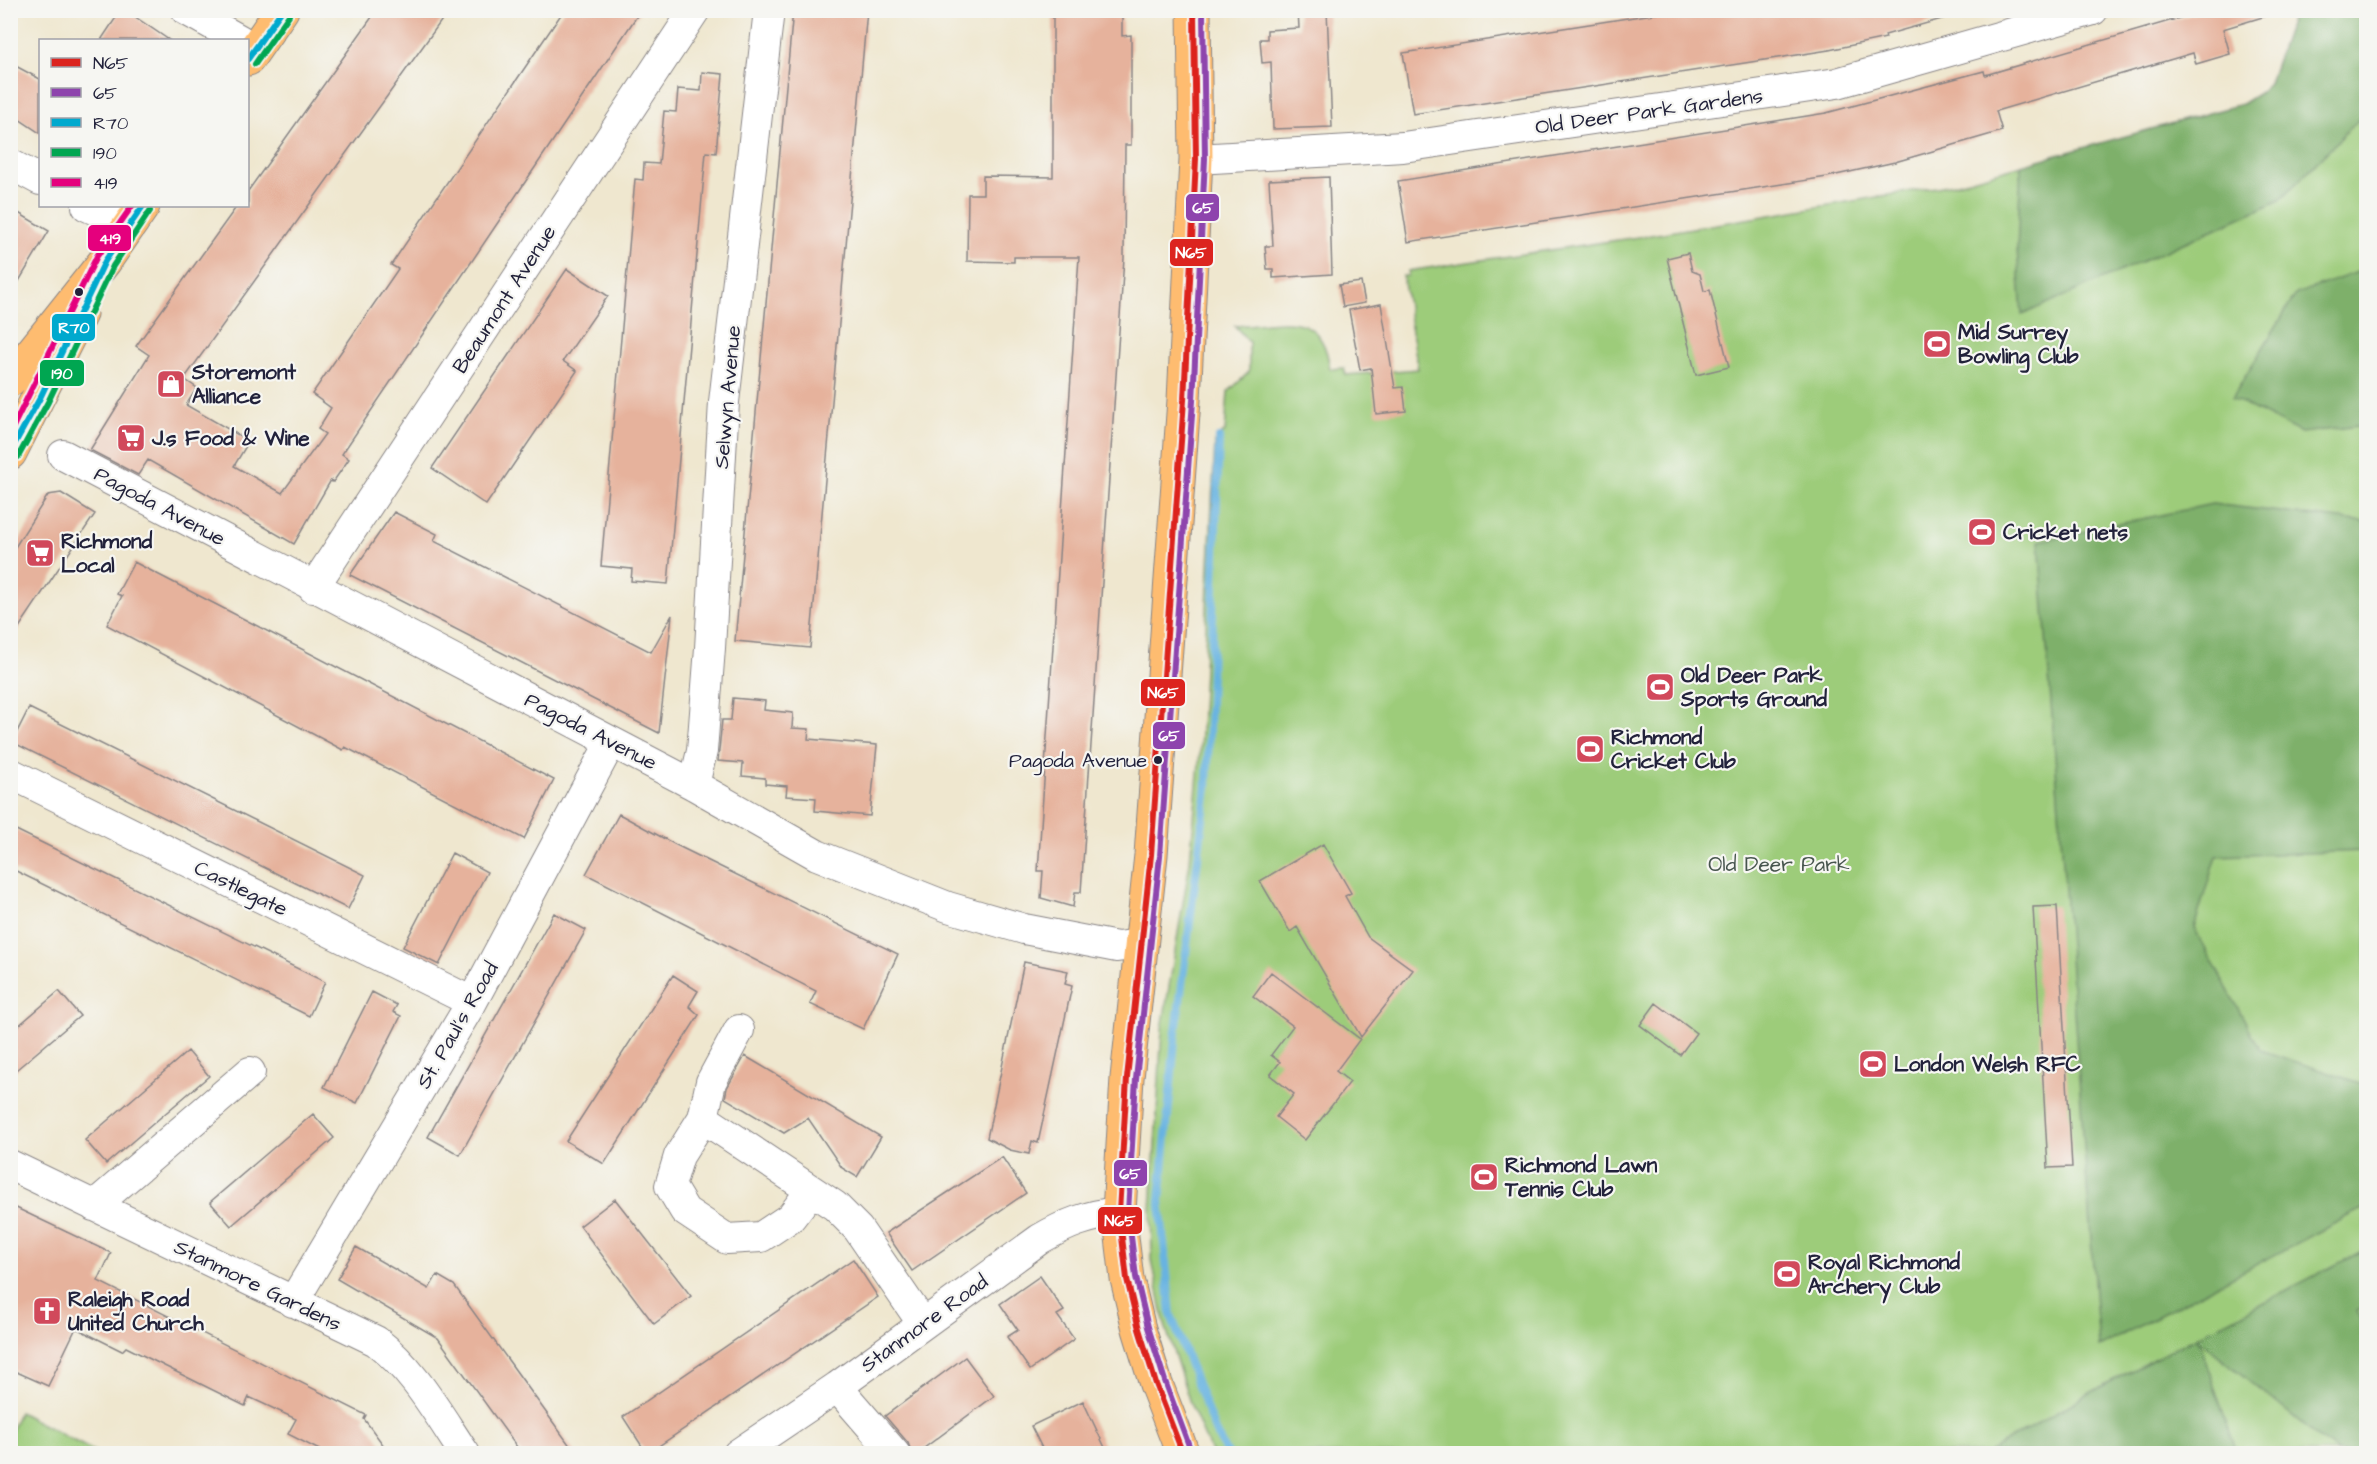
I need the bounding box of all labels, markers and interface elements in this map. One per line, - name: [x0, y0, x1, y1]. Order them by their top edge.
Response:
- legend: [39, 39, 249, 207]
- text: N65: [93, 51, 129, 76]
- text: 65: [93, 81, 117, 106]
- street label: Old Deer Park Gardens: [1533, 81, 1765, 142]
- text: R70: [93, 111, 128, 136]
- text: 190: [93, 141, 117, 166]
- text: 419: [93, 171, 118, 196]
- line badge: 65: [1185, 193, 1220, 222]
- text: 65: [1192, 197, 1214, 219]
- street label: Beaumont Avenue: [446, 219, 563, 379]
- line badge: 419: [87, 224, 132, 252]
- text: 419: [99, 228, 121, 250]
- line badge: N65: [1169, 238, 1214, 267]
- text: N65: [1175, 242, 1207, 264]
- unlabelled marker: [73, 286, 85, 298]
- line badge: R70: [51, 313, 96, 342]
- text: R70: [58, 317, 90, 339]
- place label: Mid Surrey Bowling Club: [1958, 318, 2079, 373]
- street label: Selwyn Avenue: [707, 324, 750, 470]
- sports icon: Mid Surrey Bowling Club: [1921, 328, 1953, 360]
- place label: Storemont Alliance: [191, 358, 296, 411]
- line badge: 190: [39, 359, 85, 387]
- text: 190: [51, 363, 73, 385]
- shop icon: Storemont Alliance: [155, 368, 187, 400]
- supermarket icon: J.s Food & Wine: [115, 422, 147, 454]
- place label: J.s Food & Wine: [151, 424, 310, 453]
- street label: Pagoda Avenue: [88, 460, 231, 555]
- sports icon: Cricket nets: [1966, 516, 1998, 548]
- place label: Cricket nets: [2003, 518, 2128, 547]
- place label: Richmond Local: [61, 527, 152, 580]
- supermarket icon: Richmond Local: [24, 537, 56, 569]
- place label: Old Deer Park Sports Ground: [1680, 661, 1827, 715]
- sports icon: Old Deer Park Sports Ground: [1644, 671, 1676, 703]
- line badge: N65: [1140, 678, 1186, 707]
- text: N65: [1147, 682, 1179, 704]
- street label: Pagoda Avenue: [519, 686, 662, 779]
- line badge: 65: [1152, 721, 1186, 750]
- place label: Richmond Cricket Club: [1611, 723, 1736, 776]
- text: 65: [1158, 725, 1180, 747]
- sports icon: Richmond Cricket Club: [1574, 733, 1606, 765]
- place label: Pagoda Avenue: [1009, 747, 1147, 776]
- marker: Pagoda Avenue: [1152, 754, 1164, 766]
- park label: Old Deer Park: [1708, 850, 1850, 879]
- street label: Castlegate: [188, 853, 292, 925]
- street label: St. Paul’s Road: [409, 956, 506, 1094]
- sports icon: London Welsh RFC: [1857, 1048, 1889, 1080]
- place label: London Welsh RFC: [1894, 1050, 2081, 1079]
- place label: Richmond Lawn Tennis Club: [1504, 1151, 1658, 1204]
- line badge: 65: [1113, 1159, 1148, 1187]
- sports icon: Richmond Lawn Tennis Club: [1468, 1161, 1500, 1193]
- text: 65: [1119, 1163, 1141, 1185]
- line badge: N65: [1097, 1206, 1143, 1235]
- text: N65: [1104, 1210, 1136, 1232]
- street label: Stanmore Gardens: [169, 1232, 346, 1339]
- place label: Royal Richmond Archery Club: [1808, 1248, 1960, 1304]
- sports icon: Royal Richmond Archery Club: [1771, 1258, 1803, 1290]
- street label: Stanmore Road: [855, 1267, 994, 1379]
- place label: Raleigh Road United Church: [68, 1285, 204, 1338]
- church icon: Raleigh Road United Church: [31, 1295, 63, 1327]

